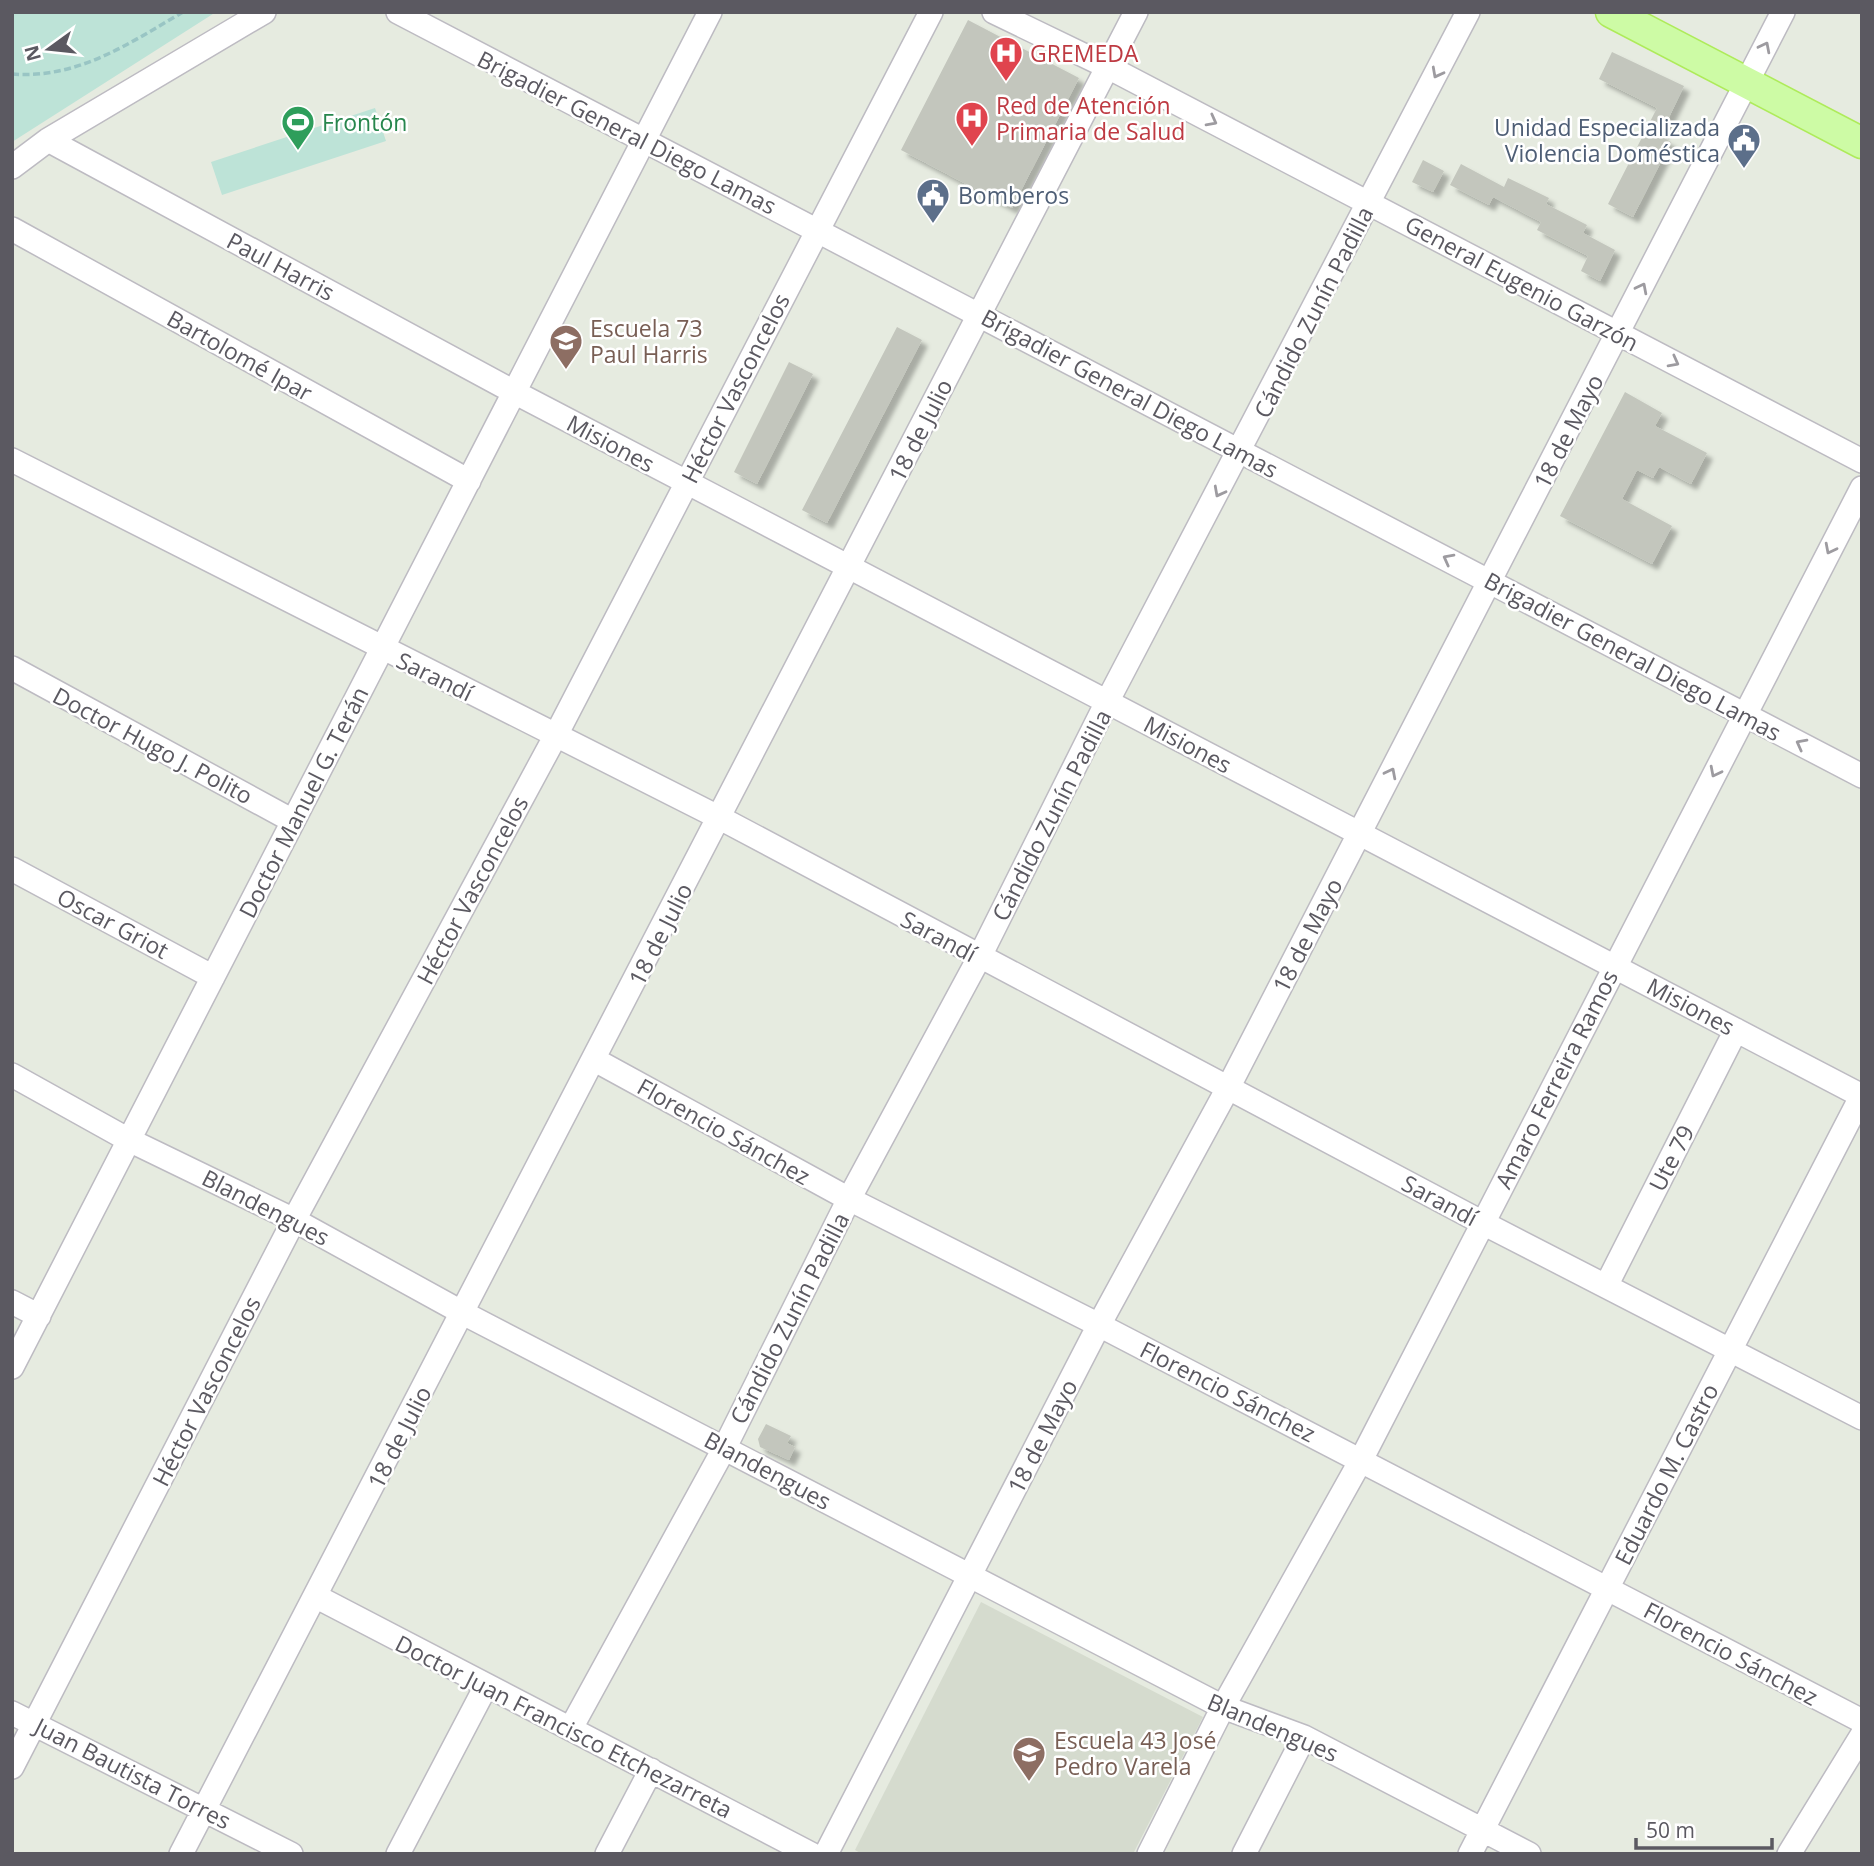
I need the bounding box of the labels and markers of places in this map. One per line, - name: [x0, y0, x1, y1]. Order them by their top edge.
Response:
- hospital icon: GREMEDA: [987, 34, 1025, 83]
- place label: GREMEDA: [1030, 37, 1139, 69]
- place label: Red de Atención Primaria de Salud: [996, 89, 1185, 147]
- hospital icon: Red de Atención Primaria de Salud: [953, 99, 991, 148]
- sports icon: Frontón: [279, 103, 317, 152]
- place label: Frontón: [322, 106, 407, 138]
- place label: Unidad Especializada Violencia Doméstica: [1494, 111, 1720, 169]
- public building icon: Unidad Especializada Violencia Doméstica: [1725, 121, 1763, 170]
- public building icon: Bomberos: [914, 176, 952, 225]
- place label: Bomberos: [958, 179, 1069, 211]
- place label: Escuela 73 Paul Harris: [590, 312, 708, 370]
- school or university icon: Escuela 73 Paul Harris: [547, 322, 585, 371]
- place label: Escuela 43 José Pedro Varela: [1054, 1724, 1217, 1782]
- school or university icon: Escuela 43 José Pedro Varela: [1010, 1734, 1048, 1783]

